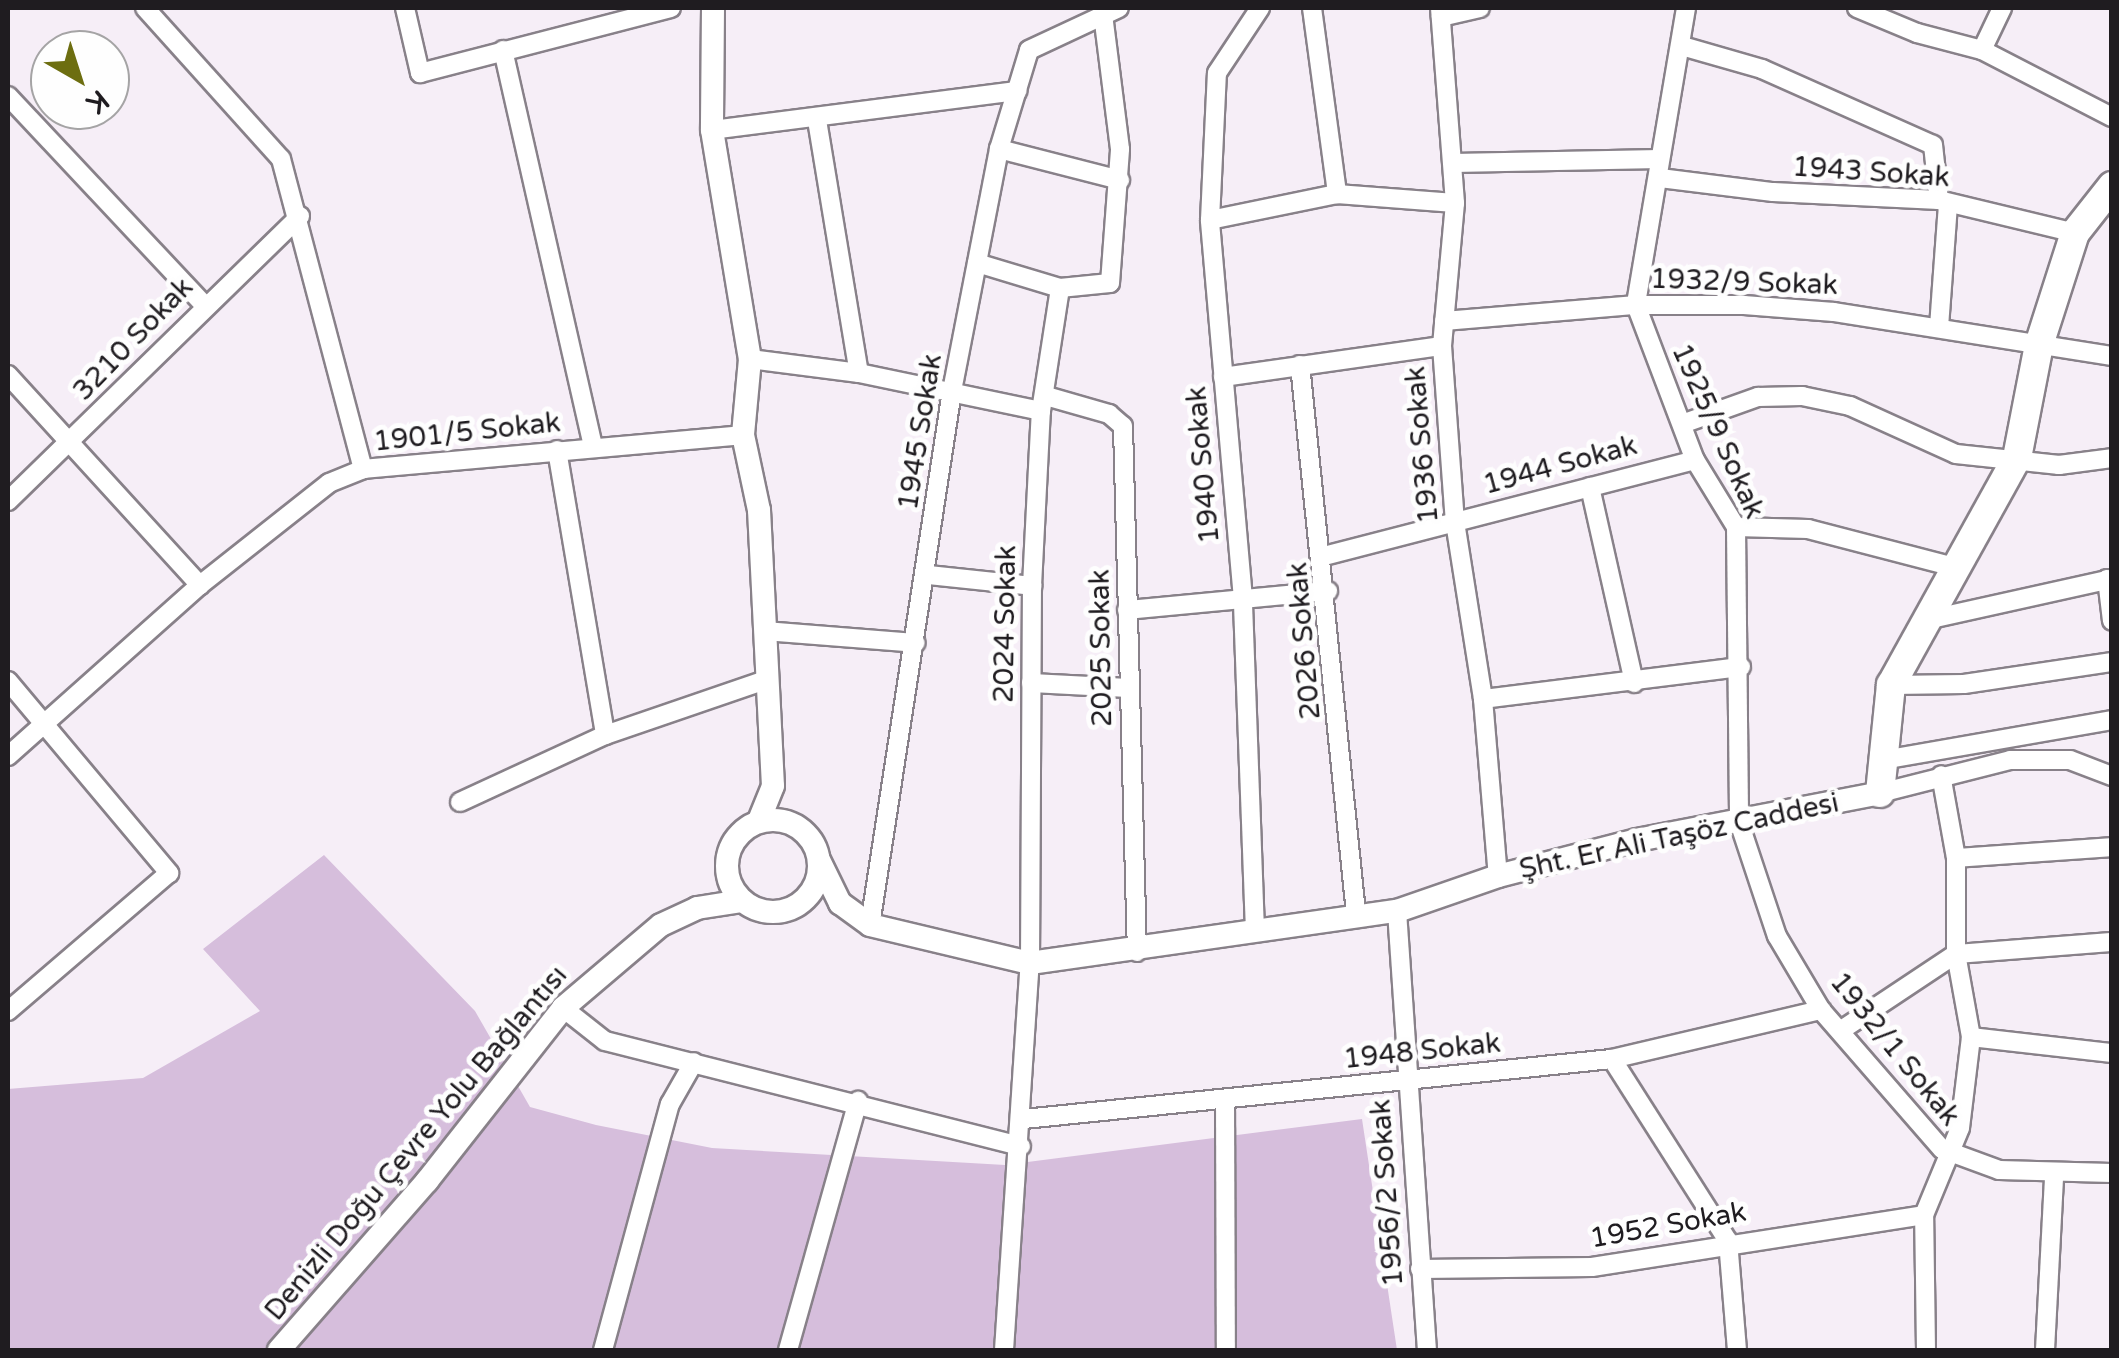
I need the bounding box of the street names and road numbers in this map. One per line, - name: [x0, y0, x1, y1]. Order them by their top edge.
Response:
- street label: 1943 Sokak: [1791, 150, 1951, 194]
- street label: 1932/9 Sokak: [1650, 262, 1838, 302]
- street label: 3210 Sokak: [66, 271, 200, 407]
- street label: 1925/9 Sokak: [1664, 338, 1772, 524]
- street label: 1945 Sokak: [891, 351, 949, 513]
- street label: 1936 Sokak: [1398, 365, 1446, 525]
- street label: 1940 Sokak: [1179, 385, 1227, 545]
- street label: 1901/5 Sokak: [372, 405, 562, 459]
- street label: 1944 Sokak: [1479, 428, 1641, 502]
- street label: 2024 Sokak: [987, 545, 1023, 703]
- street label: 2026 Sokak: [1280, 561, 1328, 721]
- street label: 2025 Sokak: [1083, 569, 1119, 727]
- street label: Şht. Er Ali Taşöz Caddesi: [1516, 786, 1842, 886]
- street label: Denizli Doğu Çevre Yolu Bağlantısı: [258, 959, 574, 1327]
- street label: 1932/1 Sokak: [1823, 965, 1967, 1133]
- street label: 1948 Sokak: [1342, 1026, 1502, 1076]
- street label: 1956/2 Sokak: [1364, 1098, 1410, 1288]
- street label: 1952 Sokak: [1587, 1195, 1749, 1255]

